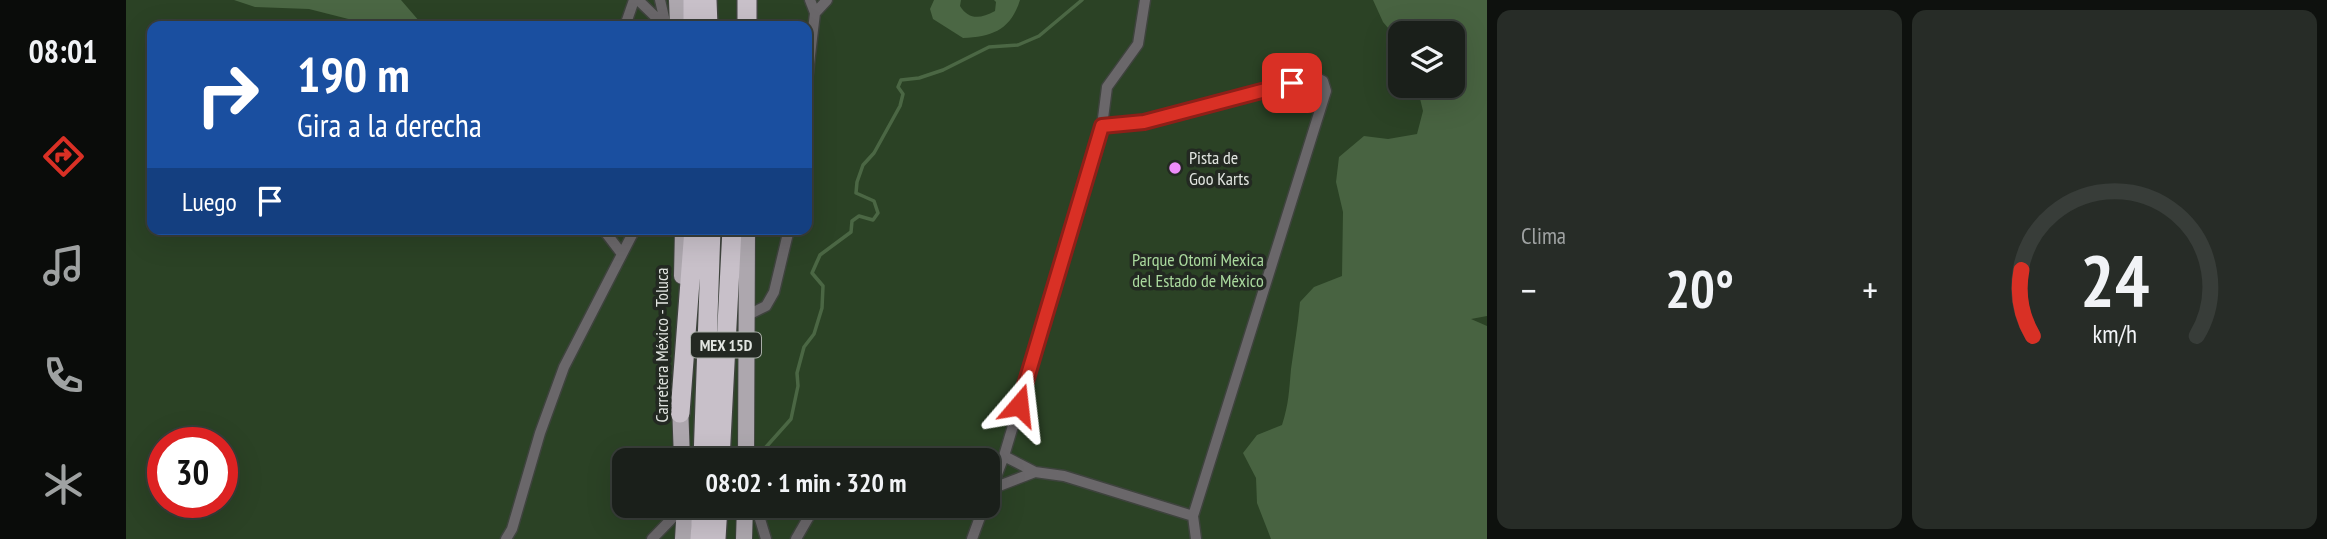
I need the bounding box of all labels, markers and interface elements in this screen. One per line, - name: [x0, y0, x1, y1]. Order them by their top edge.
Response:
- map controls: [1388, 21, 1465, 98]
- button: layers: [1388, 21, 1465, 98]
- text: 08:01: [28, 30, 98, 72]
- text: 190 m: [297, 42, 410, 106]
- icon: right: [182, 49, 273, 140]
- pin: [1262, 53, 1322, 113]
- icon: arrive: [1273, 64, 1311, 102]
- text: Gira a la derecha: [297, 104, 482, 146]
- icon: directions: [39, 132, 88, 181]
- place label: Pista de Goo Karts: [1189, 146, 1249, 190]
- marker: Pista de Goo Karts: [1167, 160, 1183, 176]
- icon: arrive: [251, 182, 289, 220]
- text: Luego: [182, 185, 237, 218]
- text: Clima: [1521, 221, 1566, 250]
- text: 24: [2080, 232, 2149, 326]
- icon: music: [39, 241, 88, 290]
- park label: Parque Otomí Mexica del Estado de México: [1132, 248, 1264, 292]
- text: 20°: [1665, 255, 1734, 322]
- text: −: [1521, 265, 1537, 314]
- text: +: [1862, 265, 1878, 314]
- street label: Carretera México - Toluca: [650, 267, 673, 423]
- text: km/h: [2092, 317, 2137, 349]
- road number: MEX 15D: [691, 332, 761, 358]
- icon: phone: [39, 351, 88, 400]
- position arrow: [982, 368, 1056, 442]
- speed limit sign: 30: [147, 427, 238, 518]
- icon: climate: [39, 460, 88, 509]
- text: 08:02 · 1 min · 320 m: [706, 466, 906, 499]

